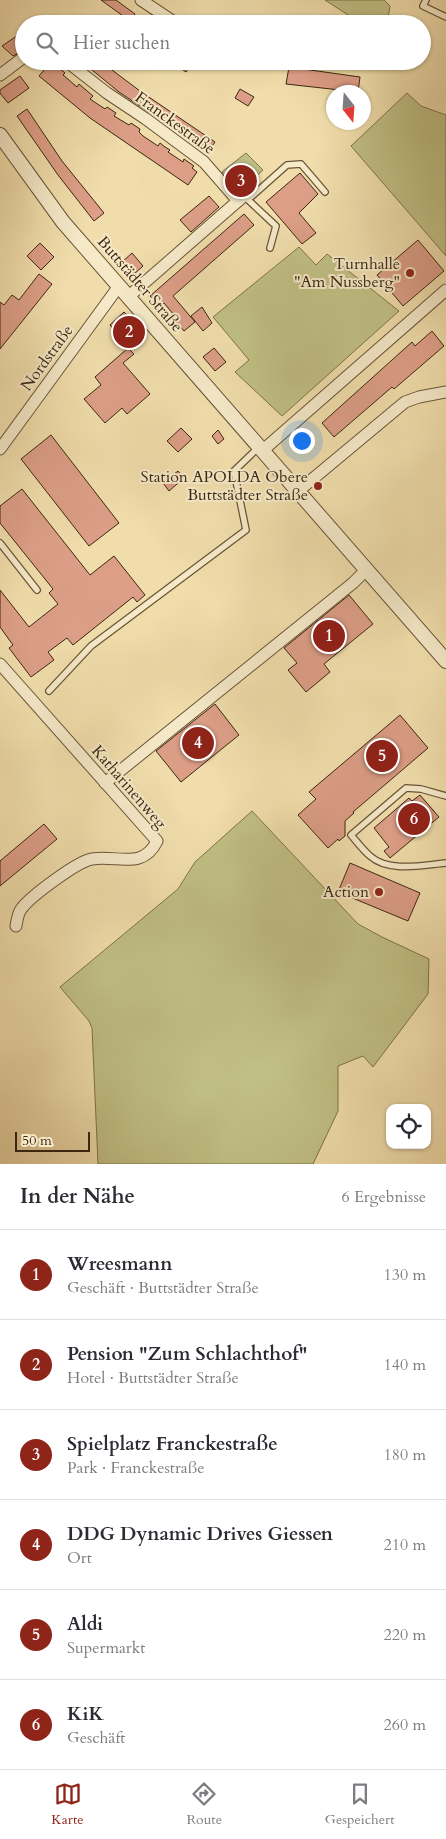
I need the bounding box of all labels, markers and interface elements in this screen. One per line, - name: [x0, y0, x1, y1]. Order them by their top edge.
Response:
- search box: [15, 15, 431, 70]
- icon: search: [33, 29, 61, 57]
- text: Hier suchen: [73, 30, 170, 56]
- north arrow: [326, 85, 371, 130]
- street label: Franckestraße: [130, 86, 220, 160]
- pin: 3: [225, 162, 257, 200]
- street label: Buttstädter Straße: [92, 231, 188, 337]
- place label: Turnhalle "Am Nussberg": [294, 253, 400, 293]
- marker: Turnhalle "Am Nussberg": [404, 267, 416, 279]
- pin: 2: [113, 313, 145, 351]
- street label: Nordstraße: [16, 321, 78, 395]
- your location: [289, 428, 315, 454]
- place label: Station APOLDA Obere Buttstädter Straße: [141, 466, 308, 506]
- marker: Station APOLDA Obere Buttstädter Straße: [312, 480, 324, 492]
- pin: 1: [313, 617, 345, 655]
- pin: 4: [182, 724, 214, 762]
- pin: 5: [366, 737, 398, 775]
- street label: Katharinenweg: [86, 740, 172, 834]
- pin: 6: [398, 800, 430, 838]
- place label: Action: [323, 881, 369, 903]
- marker: Action: [373, 886, 385, 898]
- map controls: [386, 1104, 431, 1149]
- button: locate: [386, 1104, 431, 1149]
- scale bar: [15, 1129, 90, 1152]
- text: 50 m: [22, 1131, 52, 1150]
- text: In der Nähe: [20, 1182, 135, 1211]
- text: 6 Ergebnisse: [341, 1186, 426, 1208]
- text: Wreesmann: [67, 1251, 173, 1277]
- text: 1: [32, 1264, 40, 1286]
- text: 130 m: [384, 1264, 426, 1286]
- text: Geschäft · Buttstädter Straße: [67, 1277, 259, 1299]
- text: Pension "Zum Schlachthof": [67, 1341, 307, 1367]
- text: 2: [32, 1354, 40, 1376]
- text: 140 m: [384, 1354, 426, 1376]
- text: Hotel · Buttstädter Straße: [67, 1367, 239, 1389]
- text: Spielplatz Franckestraße: [67, 1431, 278, 1457]
- text: 3: [32, 1444, 40, 1466]
- text: 180 m: [384, 1444, 426, 1466]
- text: Park · Franckestraße: [67, 1457, 204, 1479]
- text: DDG Dynamic Drives Giessen: [67, 1521, 333, 1547]
- text: 4: [32, 1534, 40, 1556]
- text: 210 m: [384, 1534, 426, 1556]
- text: Ort: [67, 1547, 92, 1569]
- text: Aldi: [67, 1611, 103, 1637]
- text: 5: [32, 1624, 40, 1646]
- text: 220 m: [384, 1624, 426, 1646]
- text: Supermarkt: [67, 1637, 145, 1659]
- text: KiK: [67, 1701, 104, 1727]
- text: 6: [32, 1714, 40, 1736]
- text: 260 m: [384, 1714, 426, 1736]
- text: Geschäft: [67, 1727, 125, 1749]
- tab: Karte: [51, 1780, 84, 1829]
- tab: Route: [186, 1780, 222, 1829]
- tab: Gespeichert: [325, 1780, 395, 1829]

